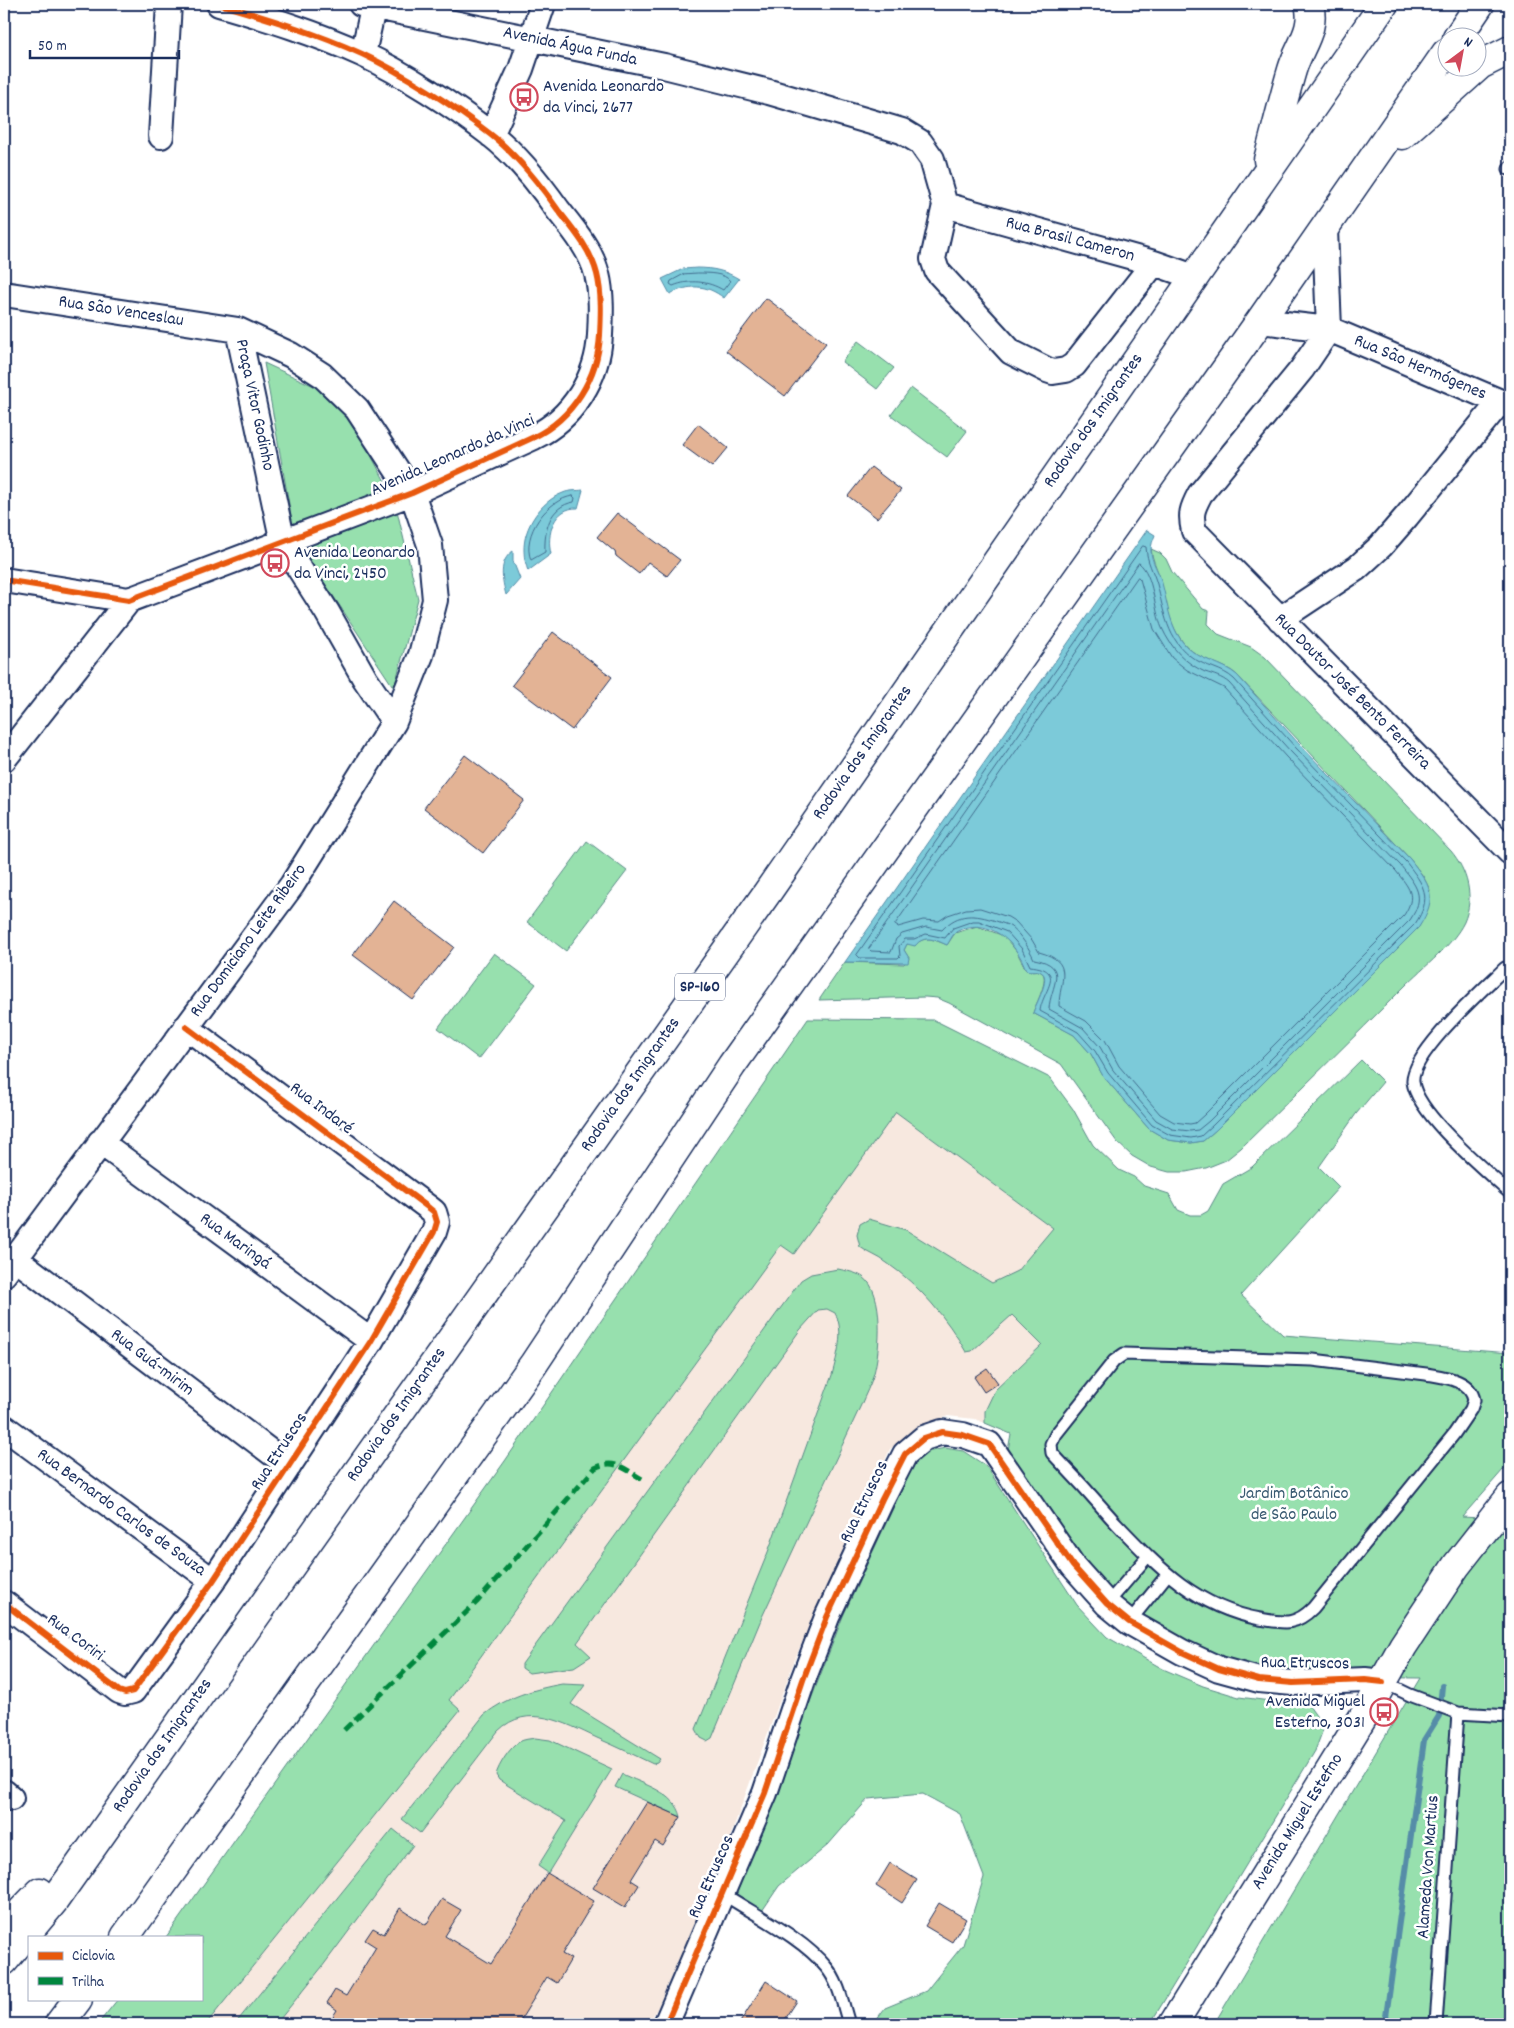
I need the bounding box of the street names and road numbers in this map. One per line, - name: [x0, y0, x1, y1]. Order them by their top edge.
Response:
- street label: Avenida Água Funda: [501, 21, 640, 74]
- street label: Rua Brasil Cameron: [1003, 211, 1137, 269]
- street label: Rua São Venceslau: [57, 290, 185, 334]
- street label: Rua São Hermógenes: [1350, 329, 1490, 407]
- street label: Praça Vitor Godinho: [228, 337, 280, 473]
- street label: Rodovia dos Imigrantes: [1038, 349, 1150, 493]
- street label: Avenida Leonardo da Vinci: [367, 409, 539, 503]
- street label: Rua Doutor José Bento Ferreira: [1268, 608, 1436, 776]
- street label: Rodovia dos Imigrantes: [807, 681, 919, 825]
- street label: Rua Domiciano Leite Ribeiro: [185, 859, 313, 1023]
- road number: SP-160: [675, 974, 725, 1000]
- street label: Rodovia dos Imigrantes: [575, 1013, 687, 1157]
- street label: Rua Indaré: [284, 1077, 358, 1141]
- street label: Rua Maringá: [194, 1207, 276, 1277]
- street label: Rua Guá-mirim: [105, 1323, 199, 1403]
- street label: Rodovia dos Imigrantes: [341, 1343, 453, 1487]
- street label: Rua Etruscos: [245, 1408, 315, 1496]
- street label: Rua Bernardo Carlos de Souza: [31, 1443, 211, 1583]
- street label: Rua Etruscos: [834, 1457, 896, 1547]
- street label: Rua Coriri: [41, 1608, 109, 1668]
- street label: Rua Etruscos: [1260, 1651, 1350, 1677]
- street label: Rodovia dos Imigrantes: [107, 1674, 219, 1818]
- street label: Avenida Miguel Estefno: [1246, 1749, 1350, 1895]
- street label: Alameda Von Martius: [1412, 1794, 1446, 1940]
- street label: Rua Etruscos: [683, 1831, 741, 1923]

